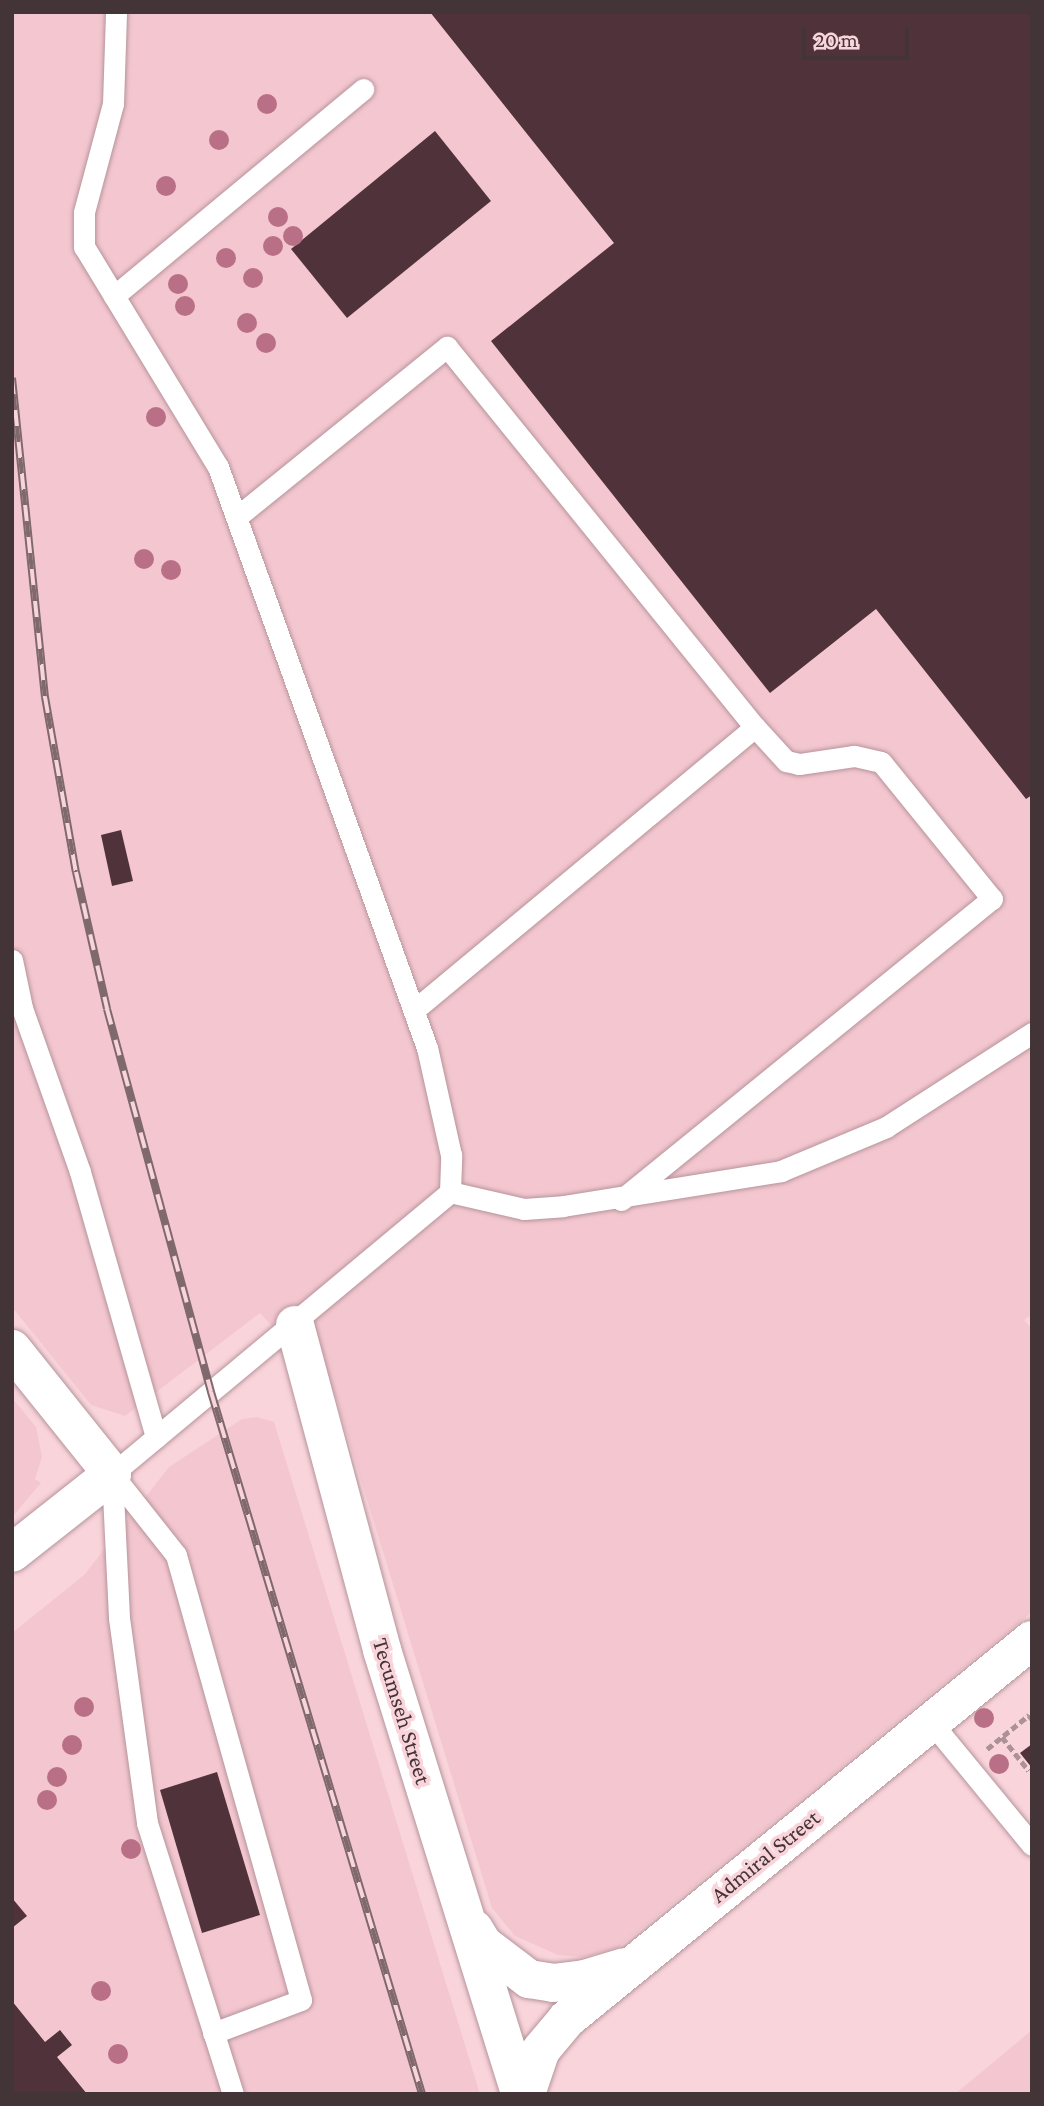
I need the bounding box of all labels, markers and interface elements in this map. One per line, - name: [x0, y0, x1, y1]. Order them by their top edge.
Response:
- scale bar: [806, 14, 913, 58]
- text: 20 m: [815, 28, 858, 52]
- street label: Tecumseh Street: [367, 1634, 437, 1788]
- street label: Admiral Street: [705, 1804, 825, 1908]

